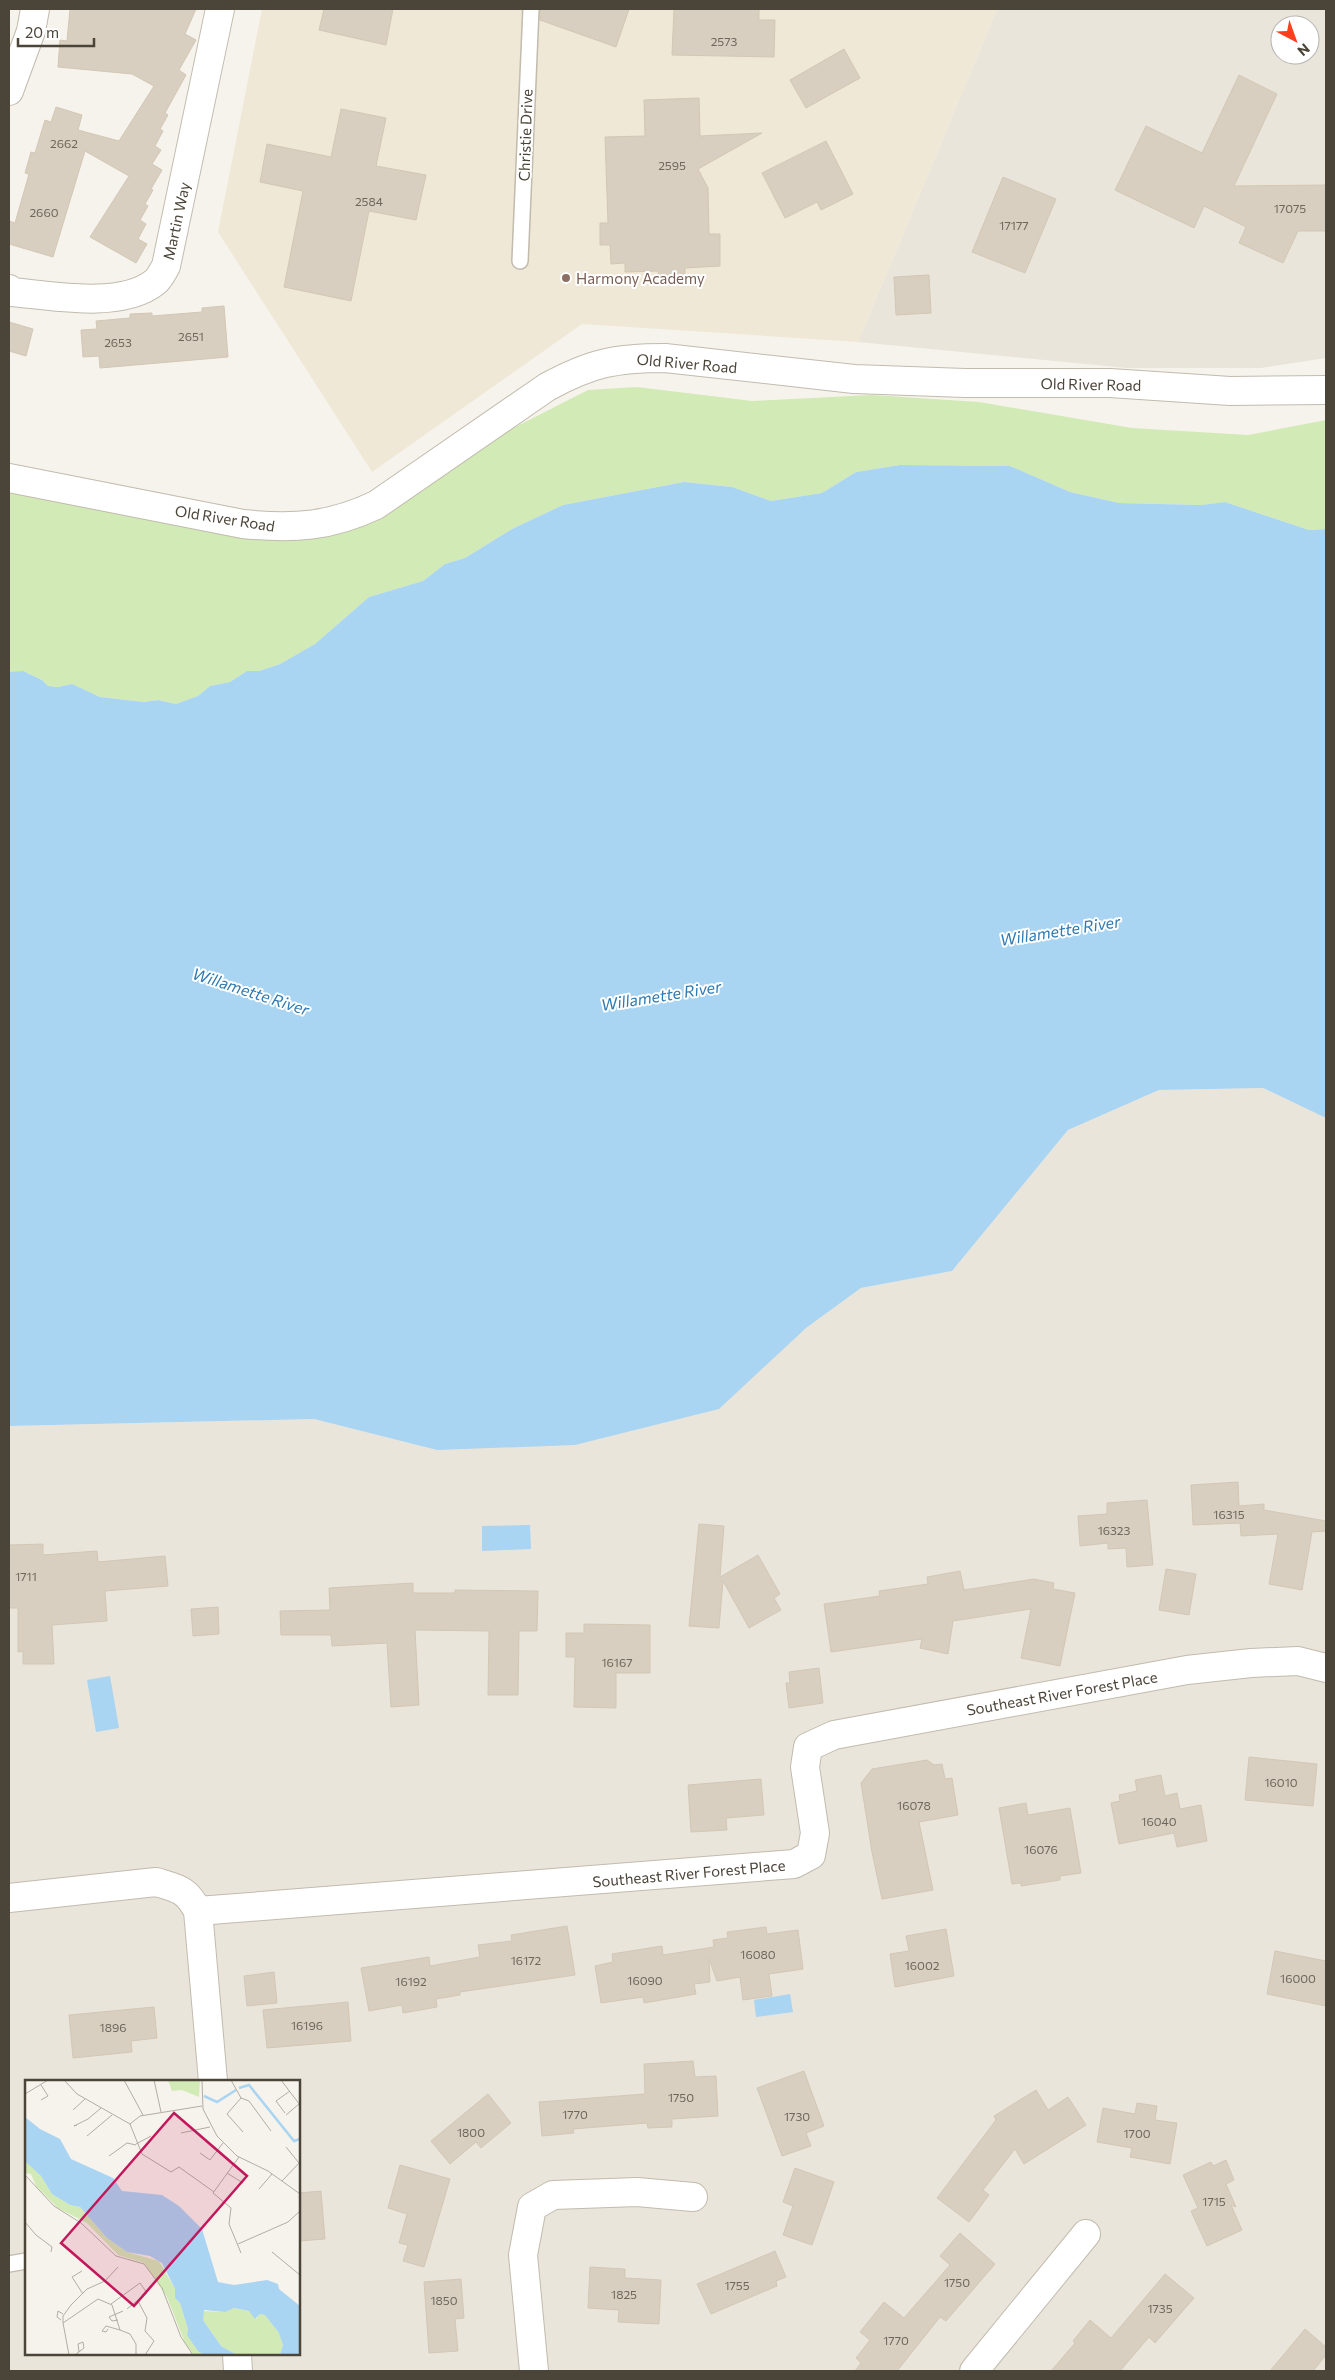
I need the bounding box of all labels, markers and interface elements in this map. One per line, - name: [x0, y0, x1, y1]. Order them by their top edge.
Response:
- scale bar: [18, 15, 94, 47]
- north arrow: [1270, 15, 1320, 65]
- text: 20 m: [25, 23, 59, 41]
- house number: 2573: [711, 34, 738, 48]
- text: N: [1294, 40, 1313, 60]
- street label: Christie Drive: [514, 88, 536, 182]
- house number: 2662: [50, 136, 78, 150]
- house number: 2595: [658, 158, 686, 172]
- street label: Martin Way: [159, 180, 193, 262]
- house number: 2584: [355, 194, 383, 208]
- house number: 17075: [1274, 201, 1306, 215]
- house number: 2660: [29, 205, 59, 219]
- house number: 17177: [999, 218, 1029, 232]
- place label: Harmony Academy: [576, 269, 705, 287]
- marker: Harmony Academy: [560, 272, 572, 284]
- house number: 2651: [178, 329, 204, 343]
- house number: 2653: [104, 335, 132, 349]
- street label: Old River Road: [636, 350, 738, 376]
- street label: Old River Road: [1040, 374, 1142, 394]
- street label: Old River Road: [174, 501, 276, 535]
- water label: Willamette River: [999, 911, 1122, 949]
- water label: Willamette River: [190, 963, 312, 1019]
- water label: Willamette River: [600, 976, 723, 1014]
- house number: 16315: [1213, 1507, 1245, 1521]
- house number: 16323: [1098, 1523, 1130, 1537]
- house number: 1711: [15, 1569, 37, 1583]
- house number: 16167: [601, 1655, 633, 1669]
- street label: Southeast River Forest Place: [965, 1667, 1159, 1719]
- house number: 16010: [1264, 1775, 1298, 1789]
- house number: 16078: [897, 1798, 931, 1812]
- house number: 16040: [1141, 1814, 1177, 1828]
- house number: 16076: [1024, 1842, 1058, 1856]
- street label: Southeast River Forest Place: [592, 1856, 786, 1890]
- house number: 16080: [740, 1947, 776, 1961]
- house number: 16172: [511, 1953, 542, 1967]
- house number: 16002: [905, 1958, 940, 1972]
- house number: 16000: [1280, 1971, 1316, 1985]
- house number: 16090: [627, 1973, 663, 1987]
- house number: 16192: [395, 1974, 427, 1988]
- house number: 16196: [291, 2018, 323, 2032]
- house number: 1896: [100, 2020, 126, 2034]
- inset map: [25, 2080, 300, 2355]
- house number: 1750: [668, 2090, 694, 2104]
- house number: 1770: [562, 2107, 588, 2121]
- house number: 1730: [784, 2109, 810, 2123]
- house number: 1800: [457, 2125, 485, 2139]
- house number: 1700: [1123, 2126, 1151, 2140]
- house number: 1715: [1202, 2194, 1226, 2208]
- house number: 1750: [944, 2275, 970, 2289]
- house number: 1755: [724, 2278, 750, 2292]
- house number: 1825: [611, 2287, 637, 2301]
- house number: 1850: [430, 2293, 458, 2307]
- house number: 1735: [1147, 2301, 1173, 2315]
- house number: 1770: [883, 2333, 909, 2347]

